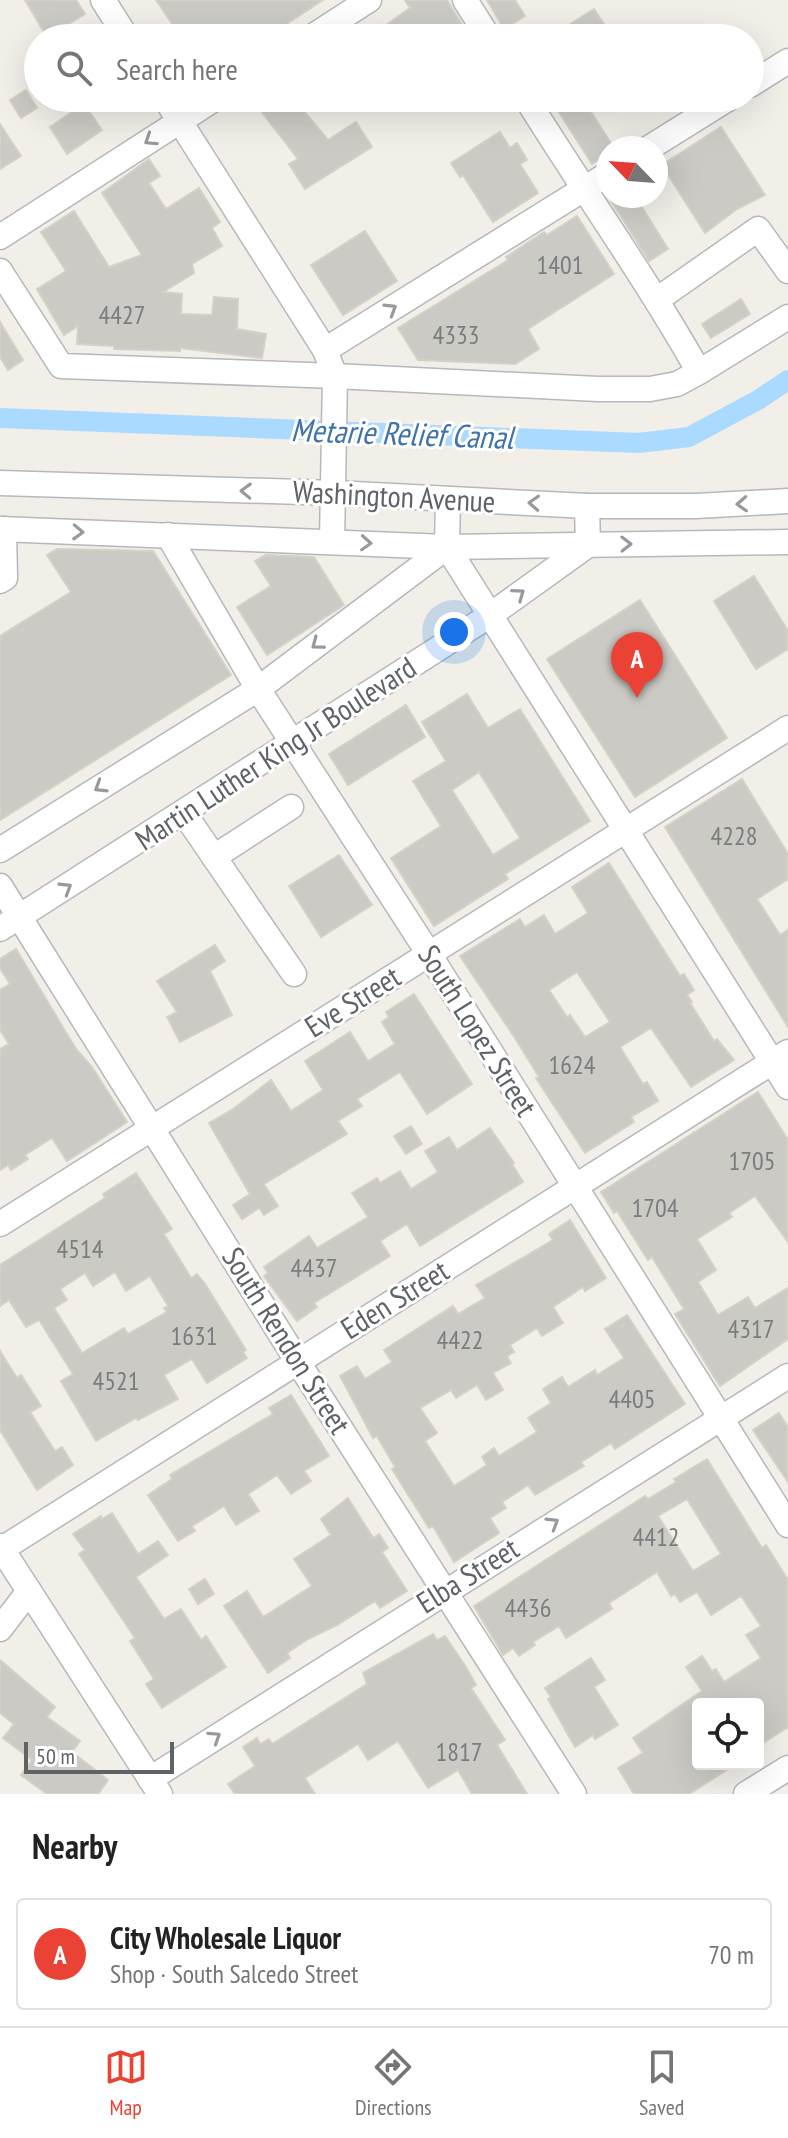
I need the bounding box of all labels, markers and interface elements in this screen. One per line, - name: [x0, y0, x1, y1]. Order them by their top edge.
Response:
- search box: [24, 24, 764, 112]
- icon: search: [52, 46, 96, 90]
- text: Search here: [116, 49, 238, 88]
- one-way arrow: [144, 131, 159, 146]
- north arrow: [596, 136, 668, 208]
- house number: 1401: [537, 248, 583, 281]
- house number: 4427: [99, 298, 145, 331]
- one-way arrow: [382, 303, 397, 318]
- house number: 4333: [433, 318, 479, 351]
- water label: Metarie Relief Canal: [290, 408, 516, 458]
- street label: Washington Avenue: [292, 471, 496, 520]
- one-way arrow: [239, 482, 252, 499]
- one-way arrow: [527, 495, 540, 512]
- one-way arrow: [735, 495, 748, 512]
- one-way arrow: [72, 523, 85, 540]
- one-way arrow: [360, 534, 373, 551]
- one-way arrow: [620, 535, 633, 553]
- one-way arrow: [511, 589, 525, 604]
- your location: [434, 612, 474, 652]
- pin: A: [611, 632, 663, 698]
- one-way arrow: [311, 635, 326, 649]
- street label: Martin Luther King Jr Boulevard: [127, 647, 423, 858]
- one-way arrow: [94, 778, 109, 793]
- house number: 4228: [711, 819, 757, 852]
- one-way arrow: [57, 882, 72, 897]
- street label: South Lopez Street: [410, 937, 547, 1124]
- street label: Eve Street: [297, 956, 408, 1045]
- house number: 1624: [549, 1048, 596, 1081]
- house number: 1705: [729, 1144, 775, 1177]
- house number: 1704: [632, 1191, 679, 1224]
- house number: 4514: [57, 1232, 104, 1265]
- street label: South Rendon Street: [214, 1240, 361, 1441]
- street label: Eden Street: [333, 1250, 456, 1347]
- house number: 4437: [291, 1251, 337, 1284]
- house number: 4317: [728, 1312, 774, 1345]
- house number: 1631: [171, 1319, 217, 1352]
- house number: 4422: [437, 1323, 483, 1356]
- house number: 4521: [93, 1364, 139, 1397]
- house number: 4405: [609, 1382, 655, 1415]
- one-way arrow: [544, 1517, 559, 1532]
- house number: 4412: [633, 1520, 679, 1553]
- street label: Elba Street: [409, 1528, 526, 1621]
- house number: 4436: [505, 1591, 551, 1624]
- map controls: [692, 1698, 764, 1770]
- button: locate: [692, 1698, 764, 1770]
- one-way arrow: [207, 1732, 221, 1747]
- house number: 1817: [436, 1735, 482, 1768]
- scale bar: [24, 1738, 174, 1774]
- text: 50 m: [36, 1742, 75, 1770]
- text: Nearby: [32, 1824, 117, 1868]
- text: City Wholesale Liquor: [110, 1918, 341, 1957]
- text: A: [53, 1938, 67, 1971]
- text: 70 m: [708, 1938, 754, 1971]
- text: Shop · South Salcedo Street: [110, 1957, 358, 1990]
- tab: Map: [104, 2045, 148, 2121]
- tab: Directions: [355, 2045, 432, 2121]
- tab: Saved: [639, 2045, 684, 2121]

